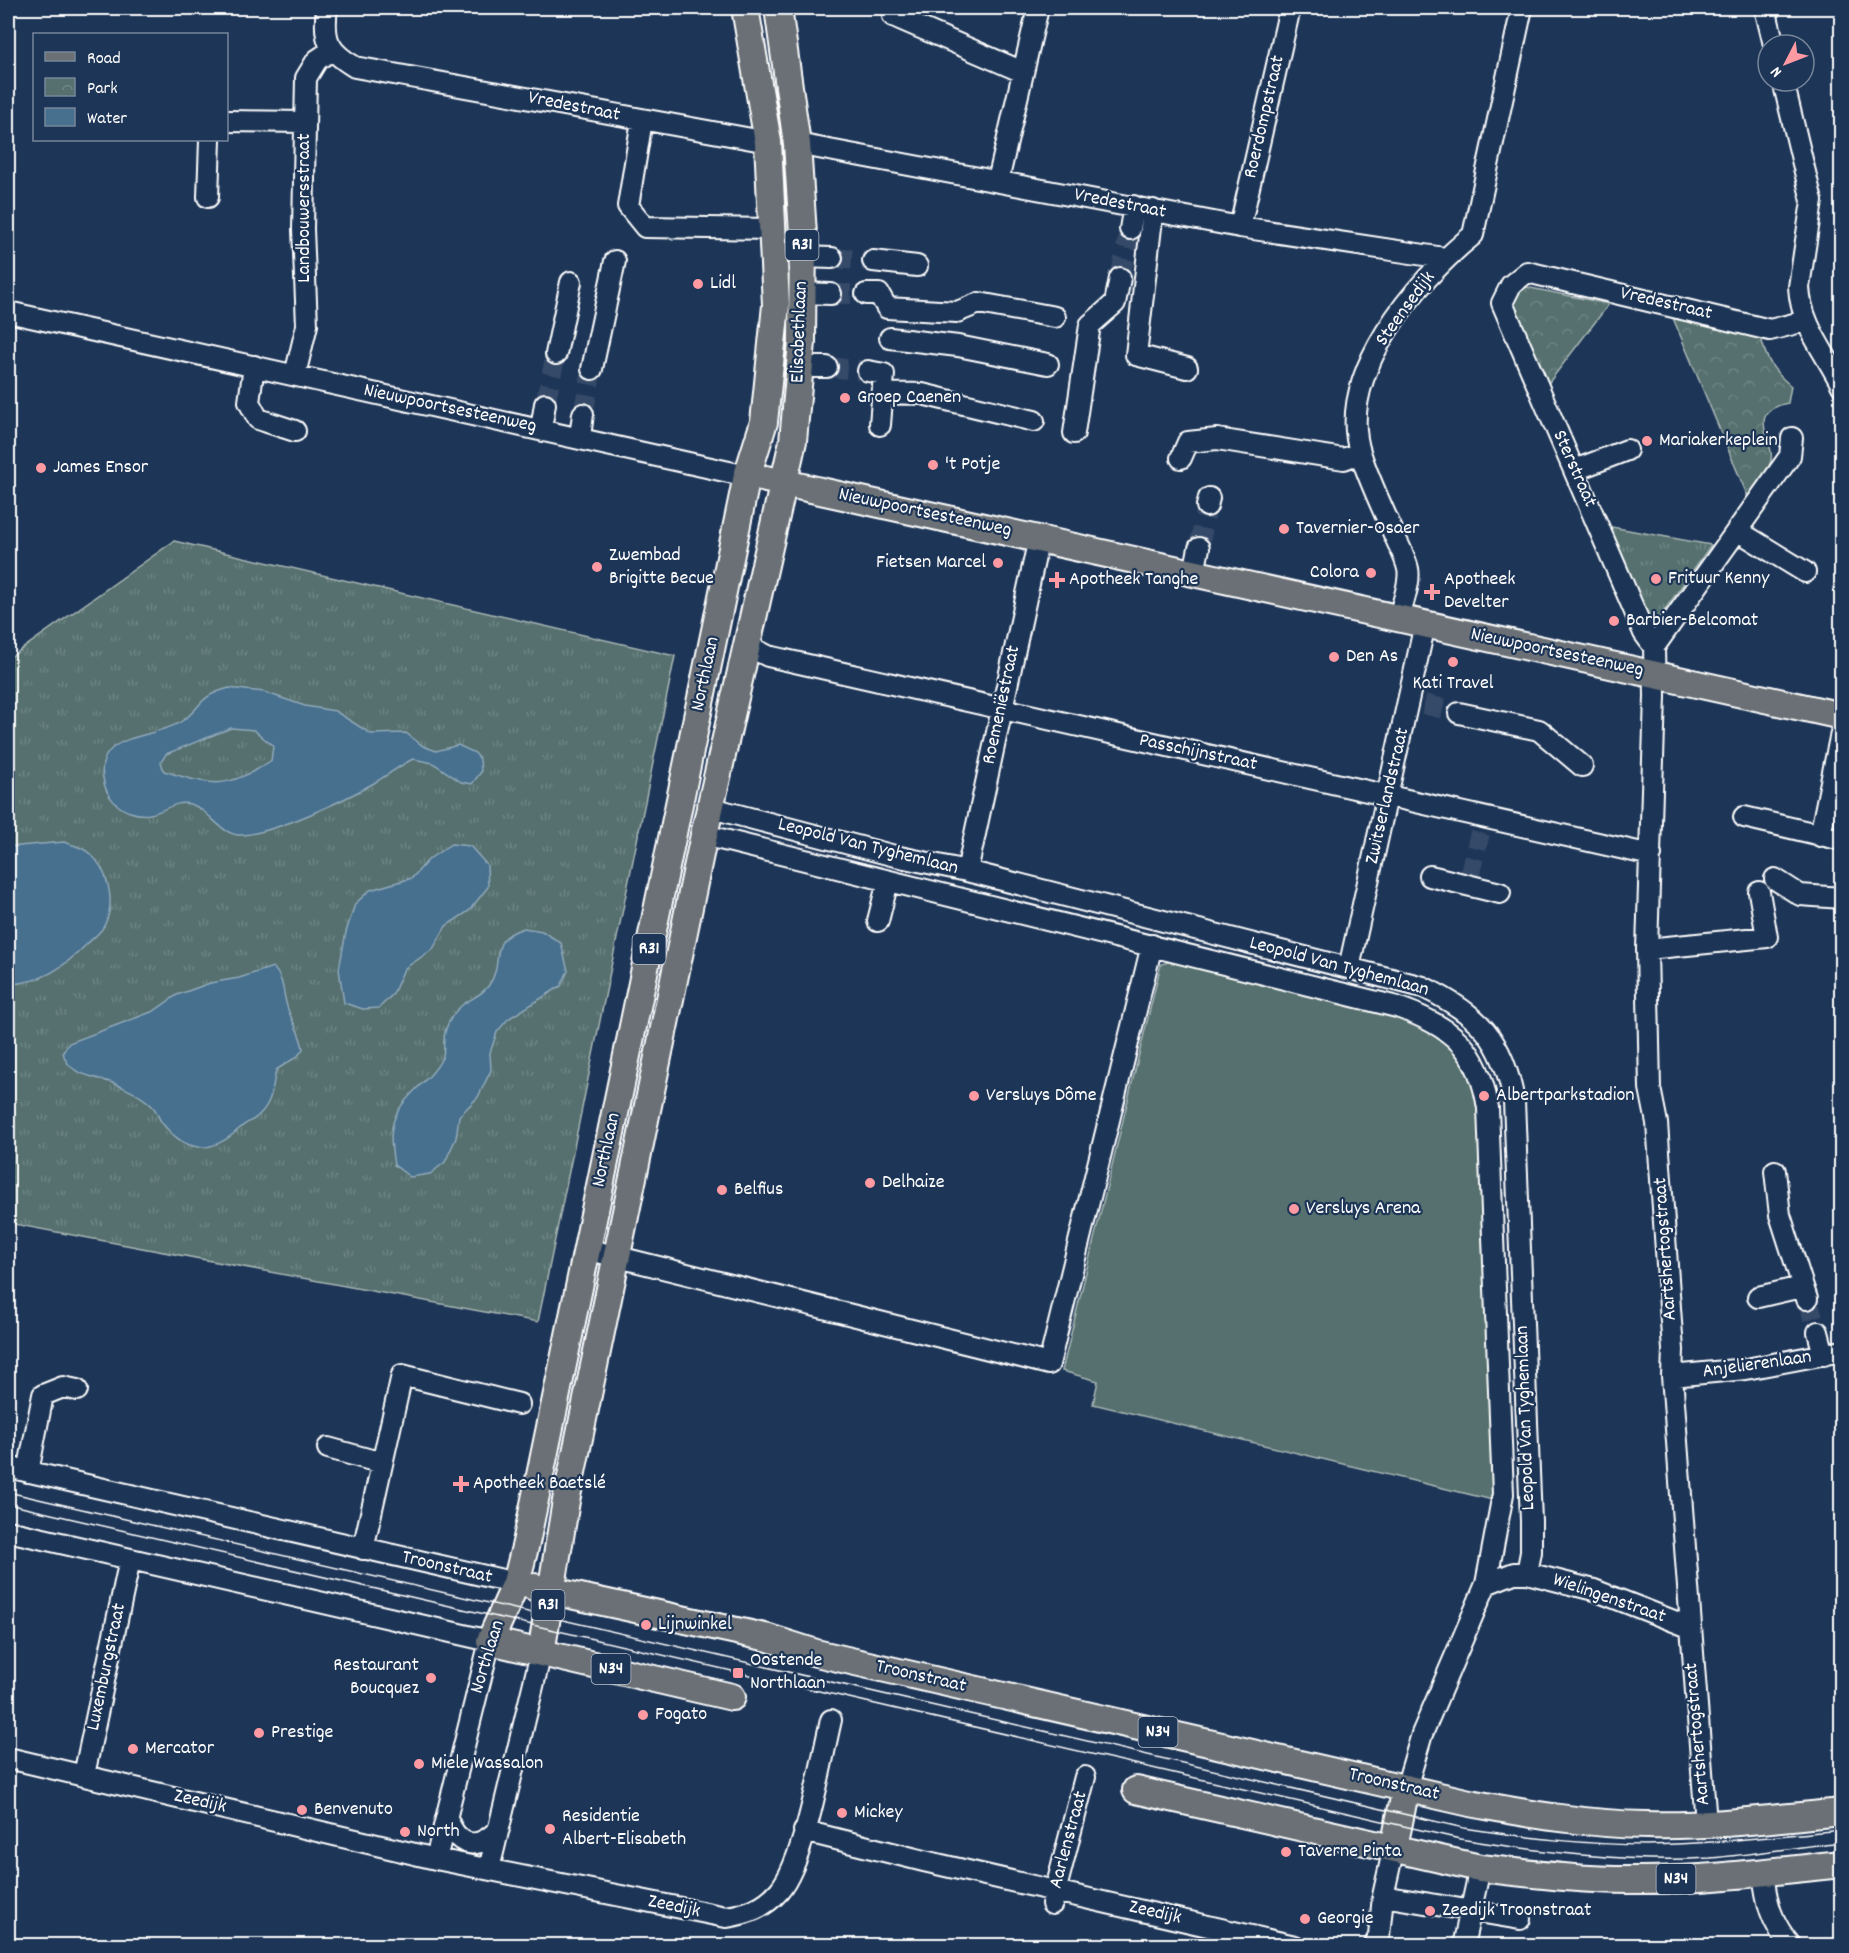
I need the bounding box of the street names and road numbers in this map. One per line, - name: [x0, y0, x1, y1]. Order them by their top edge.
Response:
- street label: Roerdompstraat: [1237, 53, 1293, 181]
- street label: Vredestraat: [525, 84, 623, 130]
- street label: Landbouwersstraat: [291, 133, 319, 283]
- street label: Vredestraat: [1071, 181, 1169, 227]
- road number: R31: [786, 230, 818, 260]
- street label: Steensedijk: [1369, 266, 1443, 352]
- street label: Vredestraat: [1617, 280, 1715, 328]
- street label: Elisabethlaan: [784, 281, 816, 383]
- street label: Nieuwpoortsesteenweg: [361, 377, 539, 441]
- street label: Sterstraat: [1545, 426, 1603, 512]
- street label: Nieuwpoortsesteenweg: [836, 481, 1014, 545]
- street label: Nieuwpoortsesteenweg: [1468, 621, 1646, 685]
- street label: Northlaan: [684, 634, 728, 714]
- street label: Roemeniëstraat: [976, 643, 1028, 767]
- street label: Zwitserlandstraat: [1359, 725, 1417, 867]
- street label: Passchijnstraat: [1136, 727, 1260, 779]
- street label: Leopold Van Tyghemlaan: [775, 811, 961, 883]
- street label: Leopold Van Tyghemlaan: [1246, 930, 1432, 1004]
- road number: R31: [632, 934, 666, 964]
- street label: Northlaan: [585, 1110, 629, 1190]
- street label: Aartshertogstraat: [1647, 1177, 1685, 1321]
- street label: Leopold Van Tyghemlaan: [1509, 1325, 1543, 1511]
- street label: Anjelierenlaan: [1701, 1344, 1813, 1386]
- street label: Troonstraat: [399, 1544, 495, 1592]
- street label: Wielingenstraat: [1549, 1567, 1669, 1631]
- road number: R31: [532, 1590, 564, 1620]
- street label: Luxemburgstraat: [80, 1601, 134, 1733]
- street label: Northlaan: [464, 1617, 512, 1697]
- street label: Troonstraat: [873, 1653, 969, 1701]
- road number: N34: [592, 1654, 630, 1684]
- street label: Aartshertogstraat: [1678, 1661, 1718, 1807]
- road number: N34: [1138, 1717, 1178, 1747]
- street label: Troonstraat: [1346, 1761, 1442, 1809]
- street label: Zeedijk: [171, 1782, 229, 1822]
- street label: Aarlenstraat: [1043, 1788, 1095, 1892]
- road number: N34: [1656, 1864, 1696, 1894]
- street label: Zeedijk: [645, 1888, 703, 1926]
- street label: Zeedijk: [1126, 1893, 1184, 1933]

